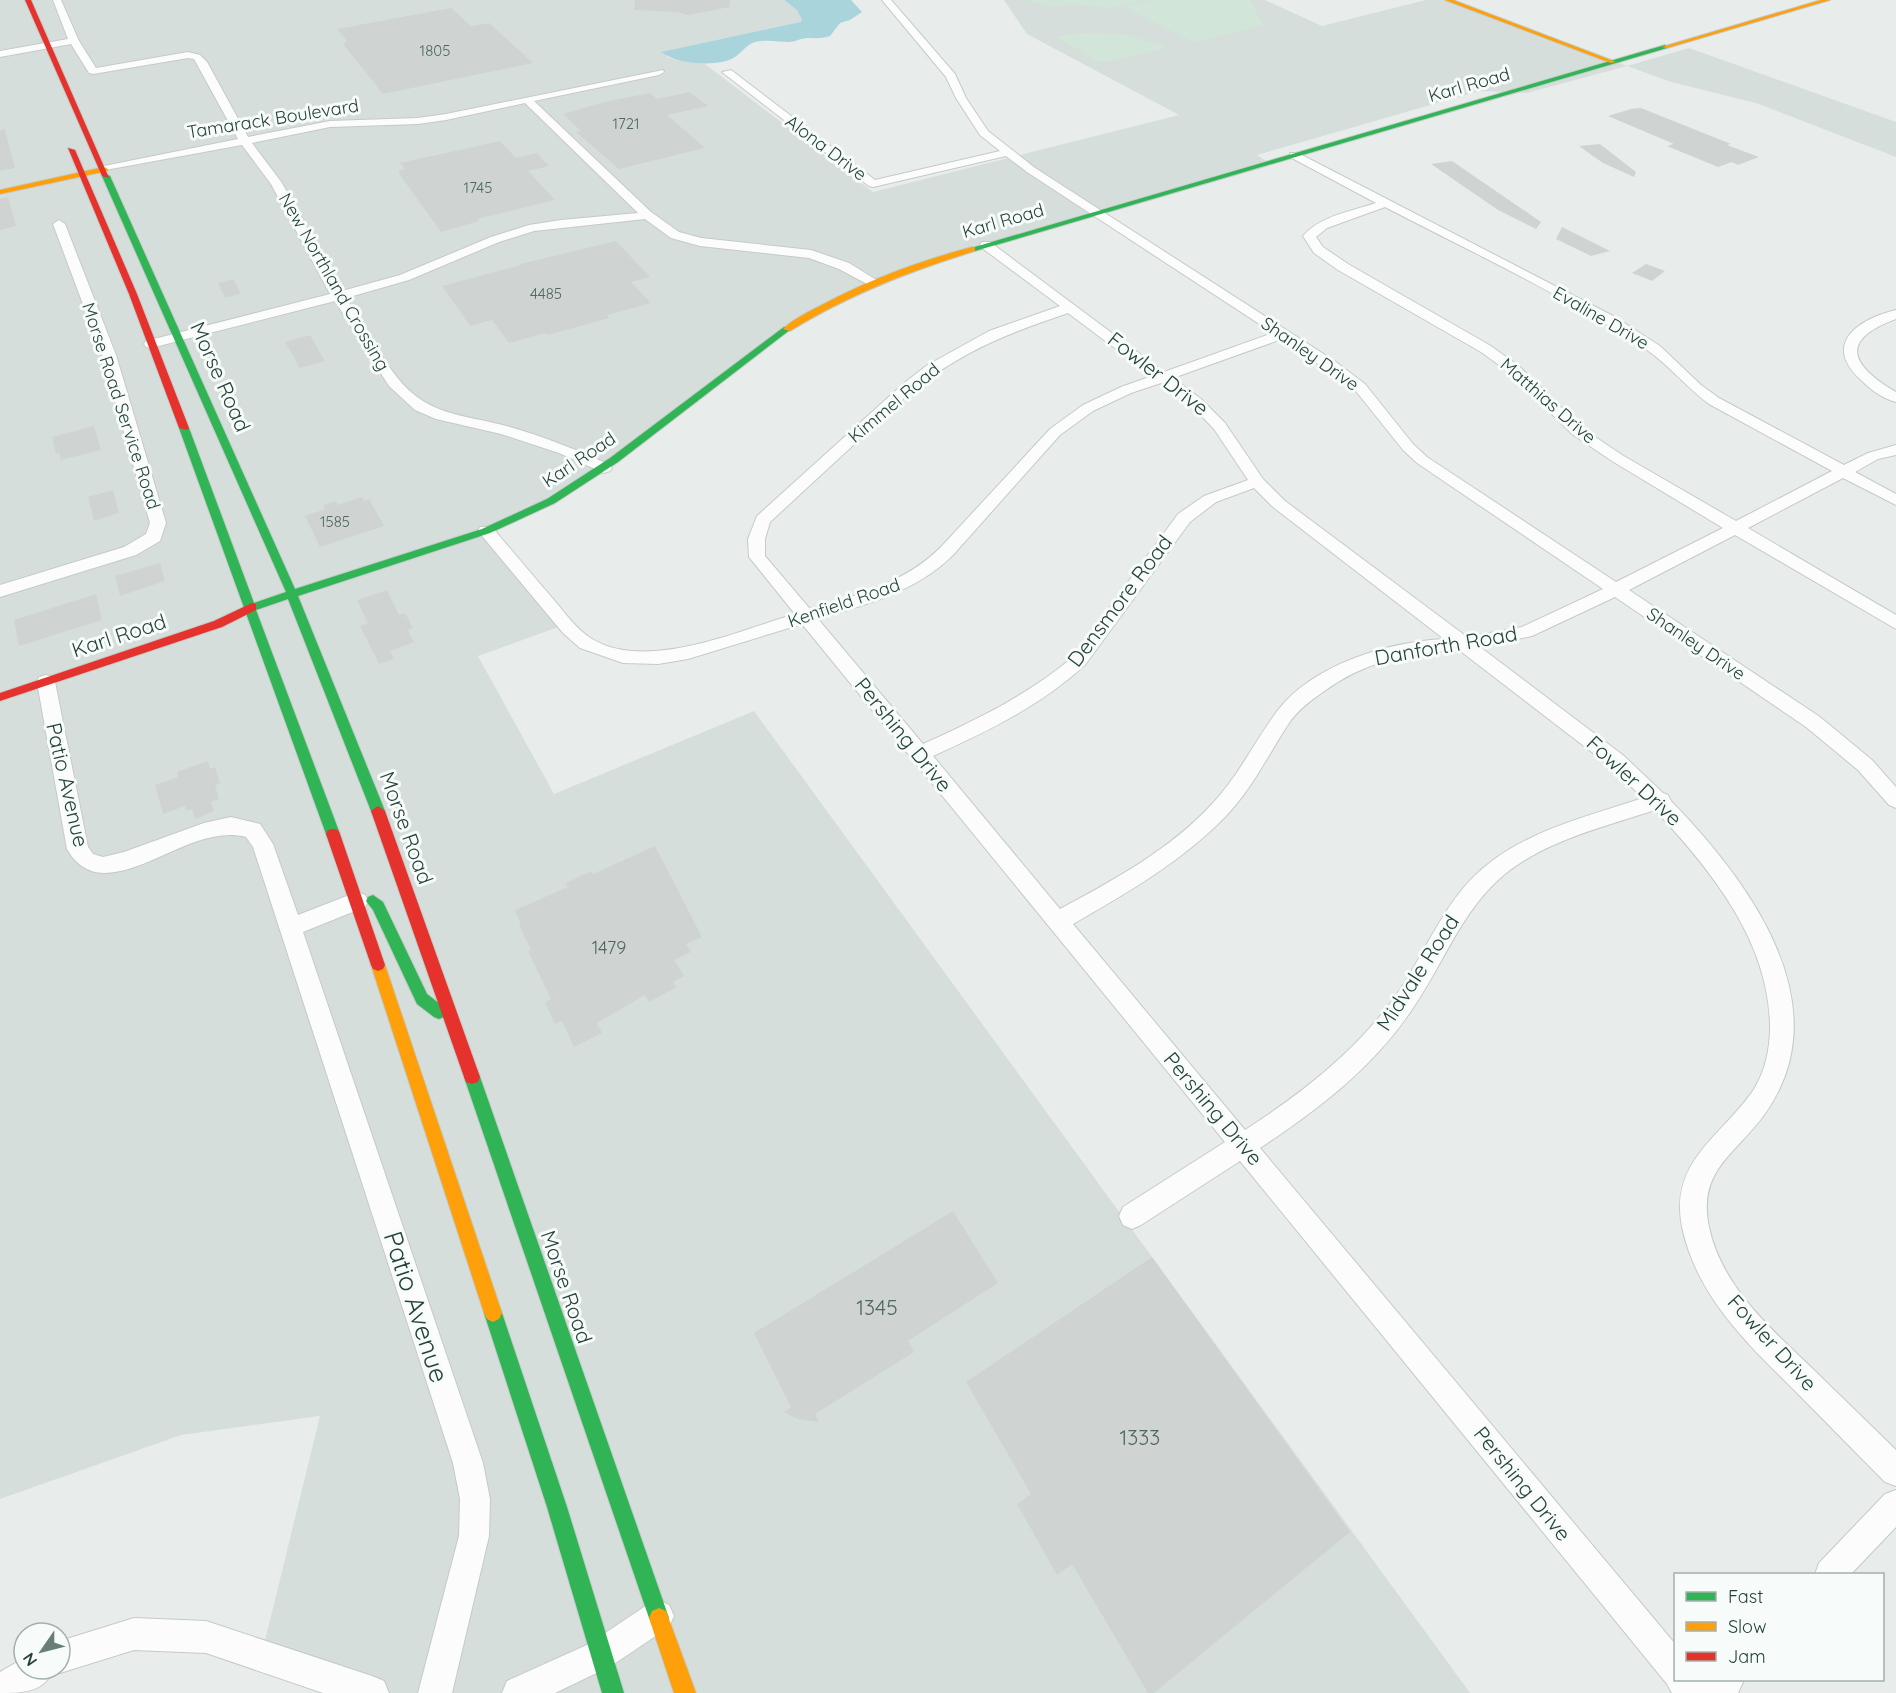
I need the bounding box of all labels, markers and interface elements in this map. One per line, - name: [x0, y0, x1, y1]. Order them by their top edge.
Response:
- house number: 1805: [420, 41, 450, 60]
- street label: Karl Road: [1425, 62, 1512, 107]
- street label: Tamarack Boulevard: [185, 94, 360, 143]
- street label: Alona Drive: [781, 110, 872, 186]
- house number: 1721: [612, 114, 640, 133]
- house number: 1745: [464, 178, 492, 197]
- street label: New Northland Crossing: [274, 189, 395, 375]
- street label: Karl Road: [959, 198, 1046, 243]
- street label: Evaline Drive: [1549, 281, 1653, 354]
- house number: 4485: [530, 284, 562, 303]
- street label: Morse Road Service Road: [77, 299, 166, 512]
- street label: Shanley Drive: [1257, 311, 1364, 396]
- street label: Morse Road: [185, 318, 257, 436]
- street label: Fowler Drive: [1103, 326, 1214, 421]
- street label: Matthias Drive: [1496, 353, 1601, 449]
- street label: Kimmel Road: [843, 358, 944, 448]
- street label: Karl Road: [538, 427, 620, 493]
- house number: 1585: [320, 512, 350, 531]
- street label: Densmore Road: [1061, 529, 1177, 671]
- street label: Kenfield Road: [785, 573, 903, 632]
- street label: Shanley Drive: [1643, 602, 1750, 685]
- street label: Karl Road: [68, 608, 169, 663]
- street label: Danforth Road: [1372, 620, 1519, 670]
- street label: Pershing Drive: [850, 672, 958, 797]
- street label: Patio Avenue: [41, 720, 95, 850]
- street label: Fowler Drive: [1582, 730, 1688, 831]
- street label: Morse Road: [375, 768, 439, 887]
- street label: Midvale Road: [1370, 910, 1464, 1035]
- house number: 1479: [592, 936, 626, 959]
- street label: Pershing Drive: [1159, 1046, 1269, 1170]
- street label: Patio Avenue: [376, 1227, 456, 1387]
- street label: Morse Road: [535, 1227, 598, 1347]
- street label: Fowler Drive: [1723, 1289, 1823, 1396]
- house number: 1345: [856, 1294, 898, 1320]
- street label: Pershing Drive: [1469, 1421, 1577, 1546]
- house number: 1333: [1120, 1424, 1160, 1450]
- legend: [1674, 1573, 1884, 1681]
- text: Fast: [1728, 1585, 1763, 1608]
- text: Slow: [1728, 1615, 1766, 1638]
- north arrow: [12, 1621, 72, 1681]
- text: Jam: [1728, 1645, 1766, 1668]
- text: N: [18, 1649, 41, 1670]

